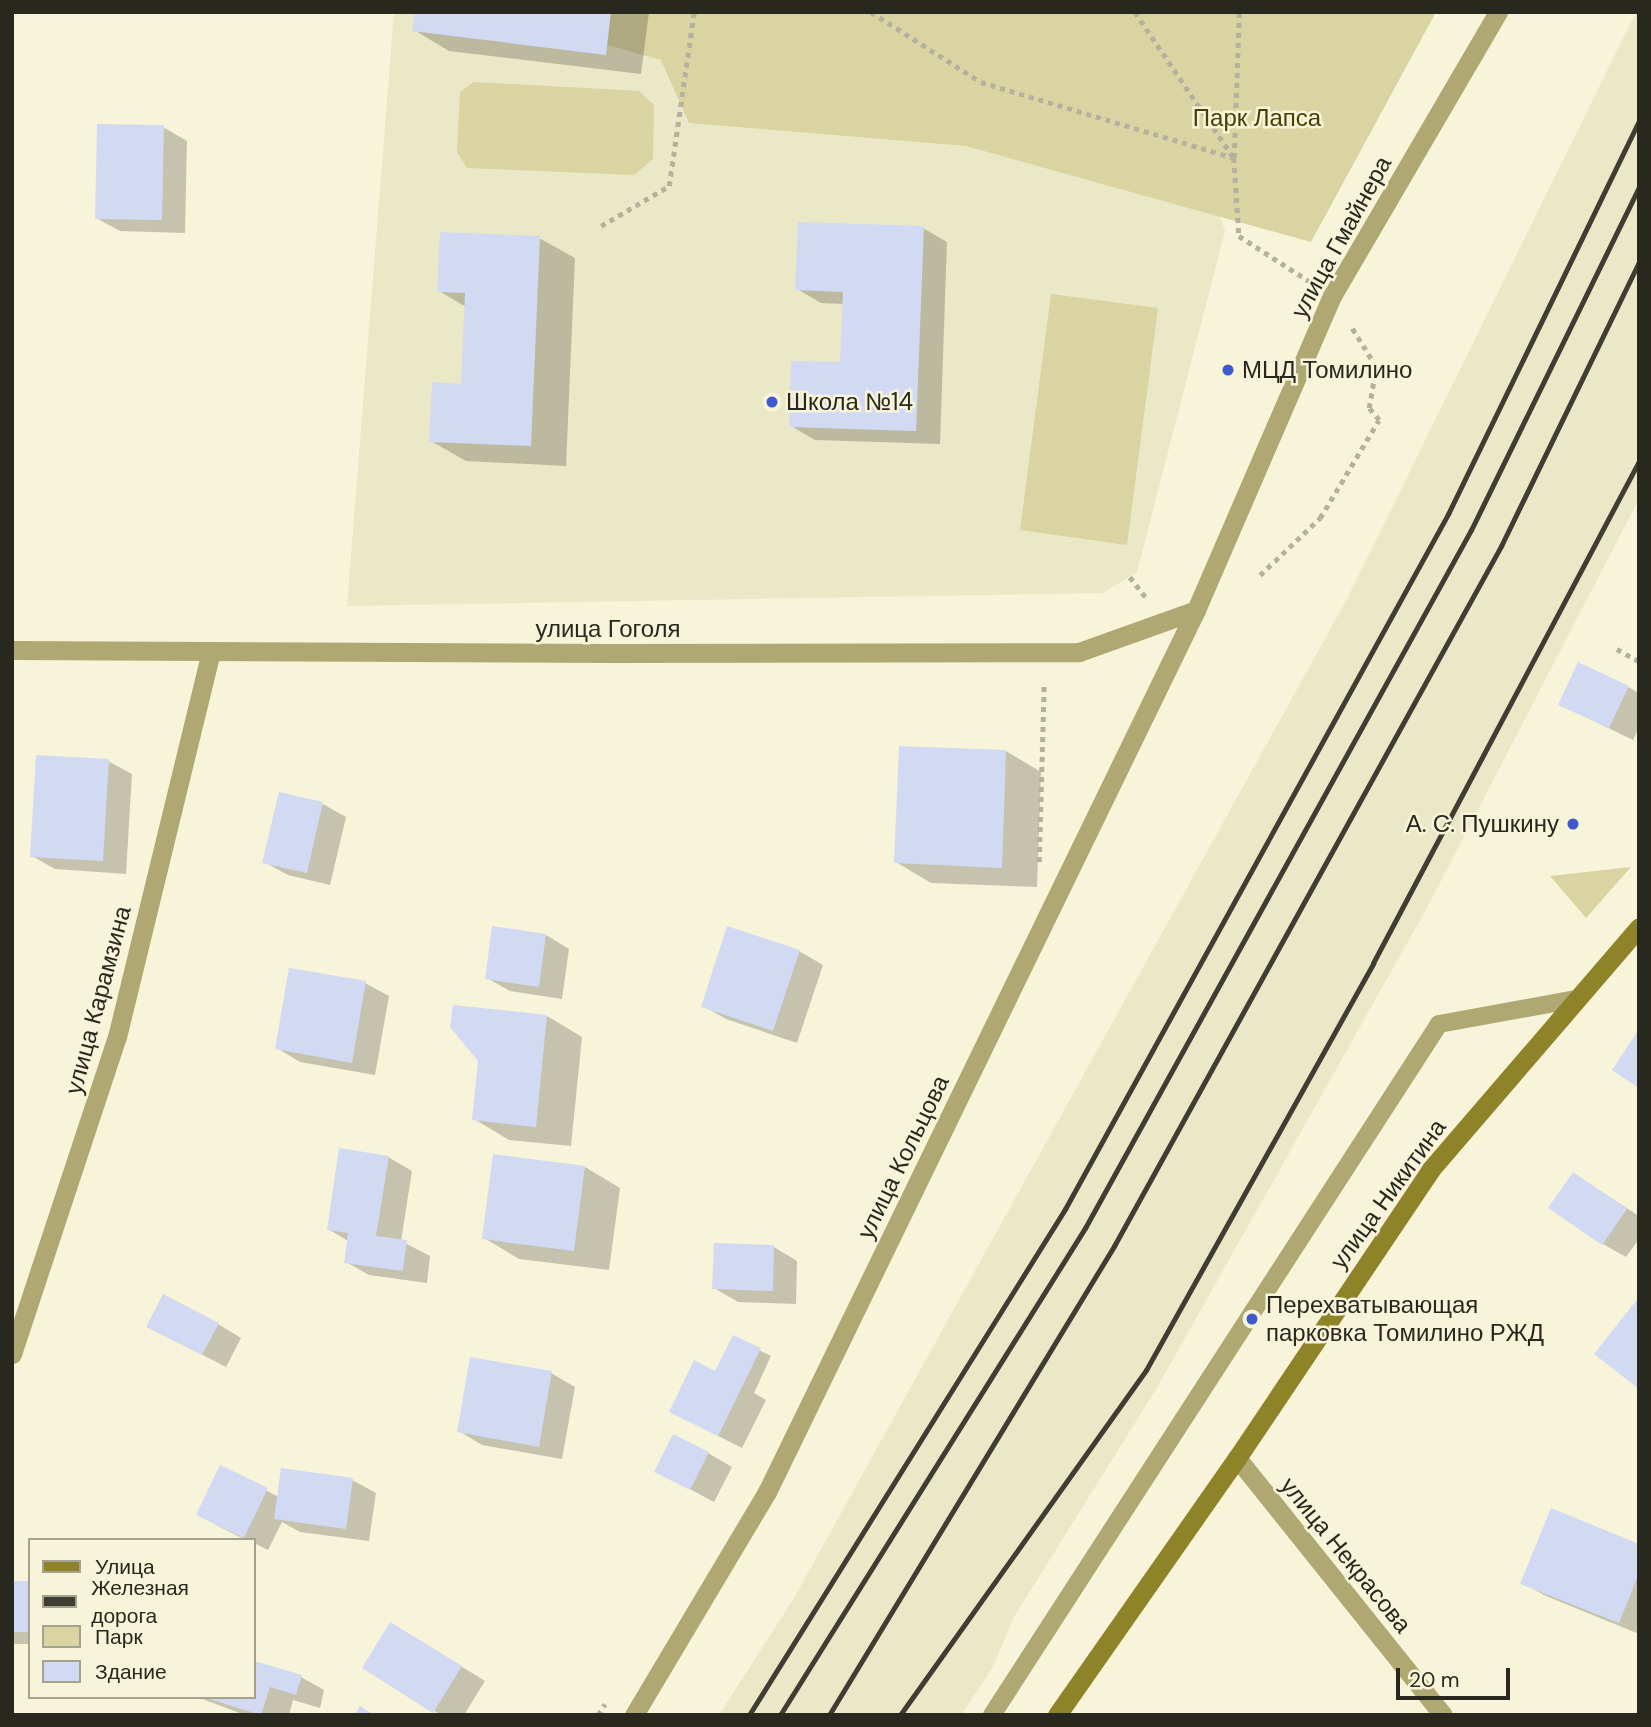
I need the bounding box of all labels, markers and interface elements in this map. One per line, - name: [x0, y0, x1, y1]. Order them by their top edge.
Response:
- park label: Парк Лапса: [1193, 104, 1321, 132]
- street label: улица Гмайнера: [1285, 151, 1397, 323]
- place label: МЦД Томилино: [1242, 356, 1412, 384]
- marker: МЦД Томилино: [1220, 362, 1236, 378]
- place label: Школа №14: [786, 388, 913, 416]
- marker: Школа №14: [764, 394, 780, 410]
- street label: улица Гоголя: [535, 615, 681, 643]
- place label: А. С. Пушкину: [1406, 810, 1559, 838]
- marker: А. С. Пушкину: [1565, 816, 1581, 832]
- street label: улица Карамзина: [59, 903, 137, 1097]
- street label: улица Кольцова: [851, 1071, 955, 1243]
- street label: улица Никитина: [1324, 1114, 1452, 1274]
- place label: Перехватывающая парковка Томилино РЖД: [1266, 1291, 1544, 1347]
- marker: Перехватывающая парковка Томилино РЖД: [1244, 1311, 1260, 1327]
- street label: улица Некрасова: [1274, 1471, 1418, 1639]
- legend: [28, 1538, 256, 1699]
- text: Улица: [95, 1553, 155, 1581]
- text: Железная дорога: [91, 1574, 189, 1630]
- text: Парк: [95, 1623, 143, 1651]
- scale bar: [1399, 1654, 1513, 1698]
- text: Здание: [95, 1658, 167, 1686]
- text: 20 m: [1409, 1666, 1460, 1694]

